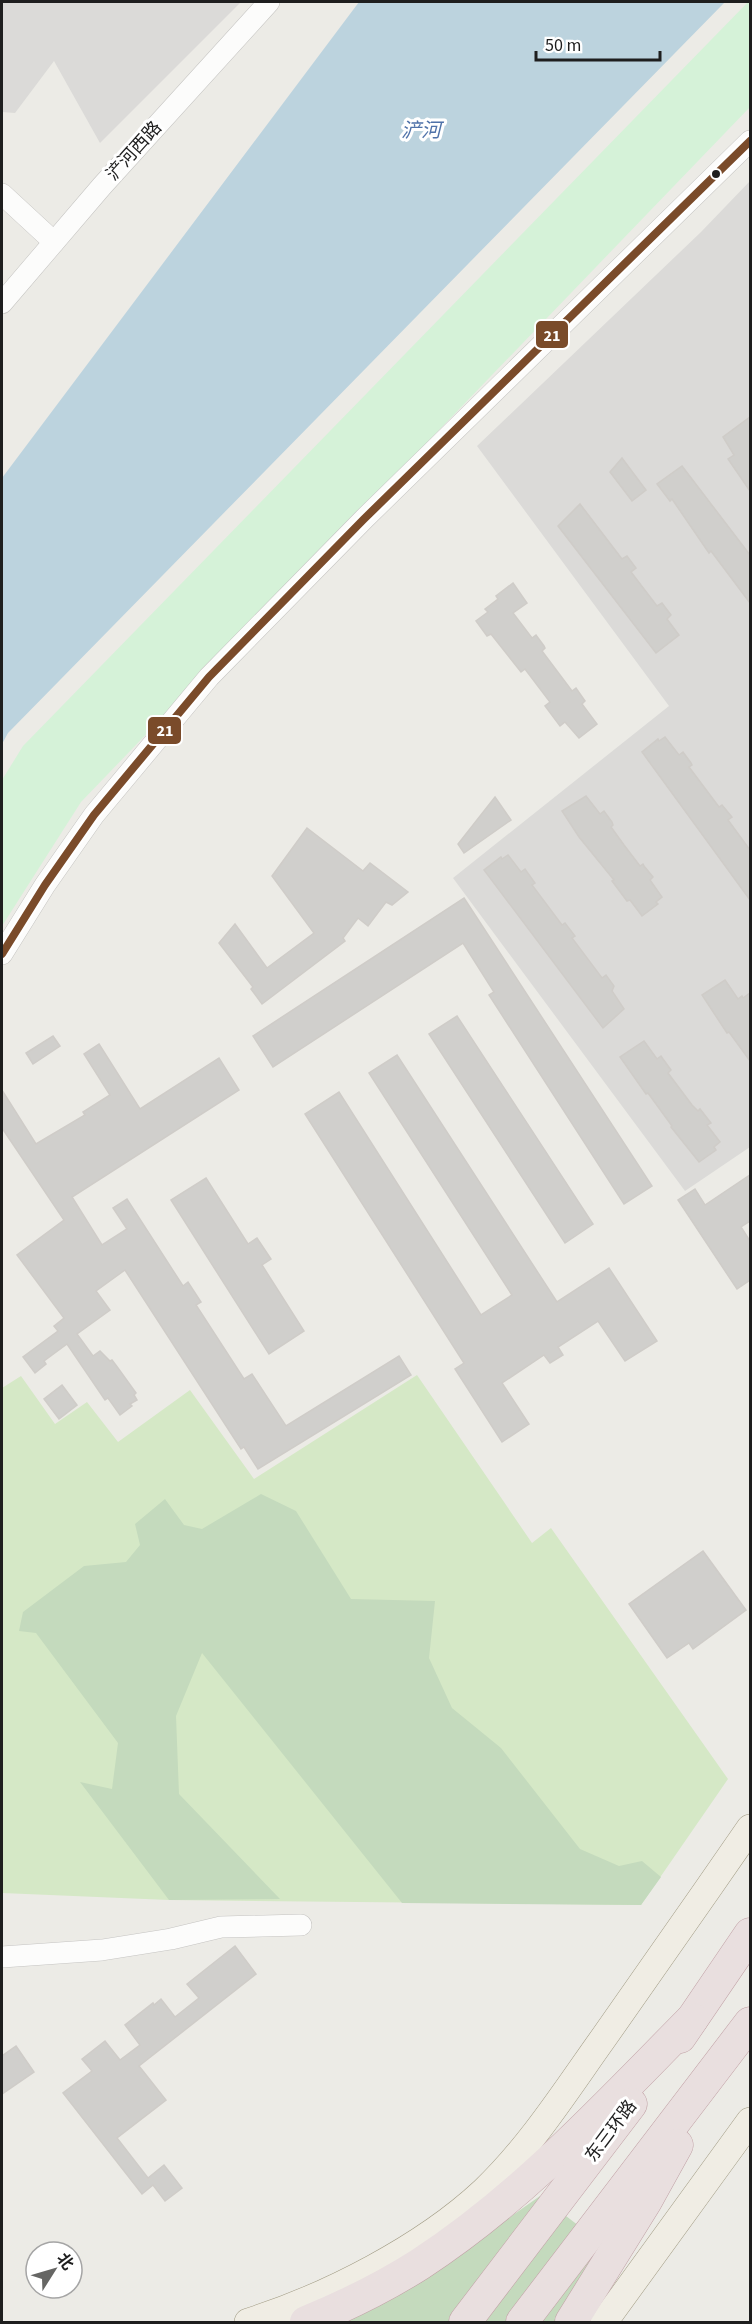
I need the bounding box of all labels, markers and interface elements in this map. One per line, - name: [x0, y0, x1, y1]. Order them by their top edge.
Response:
- scale bar: [536, 24, 660, 62]
- text: 50 m: [545, 33, 581, 58]
- street label: 浐河西路: [101, 116, 167, 186]
- water label: 浐河: [401, 117, 445, 145]
- unlabelled marker: [710, 168, 722, 180]
- line badge: 21: [535, 320, 569, 349]
- text: 21: [544, 325, 560, 347]
- line badge: 21: [147, 716, 182, 745]
- text: 21: [157, 720, 173, 742]
- street label: 东三环路: [579, 2095, 643, 2167]
- north arrow: [24, 2240, 84, 2300]
- text: 北: [52, 2249, 79, 2275]

